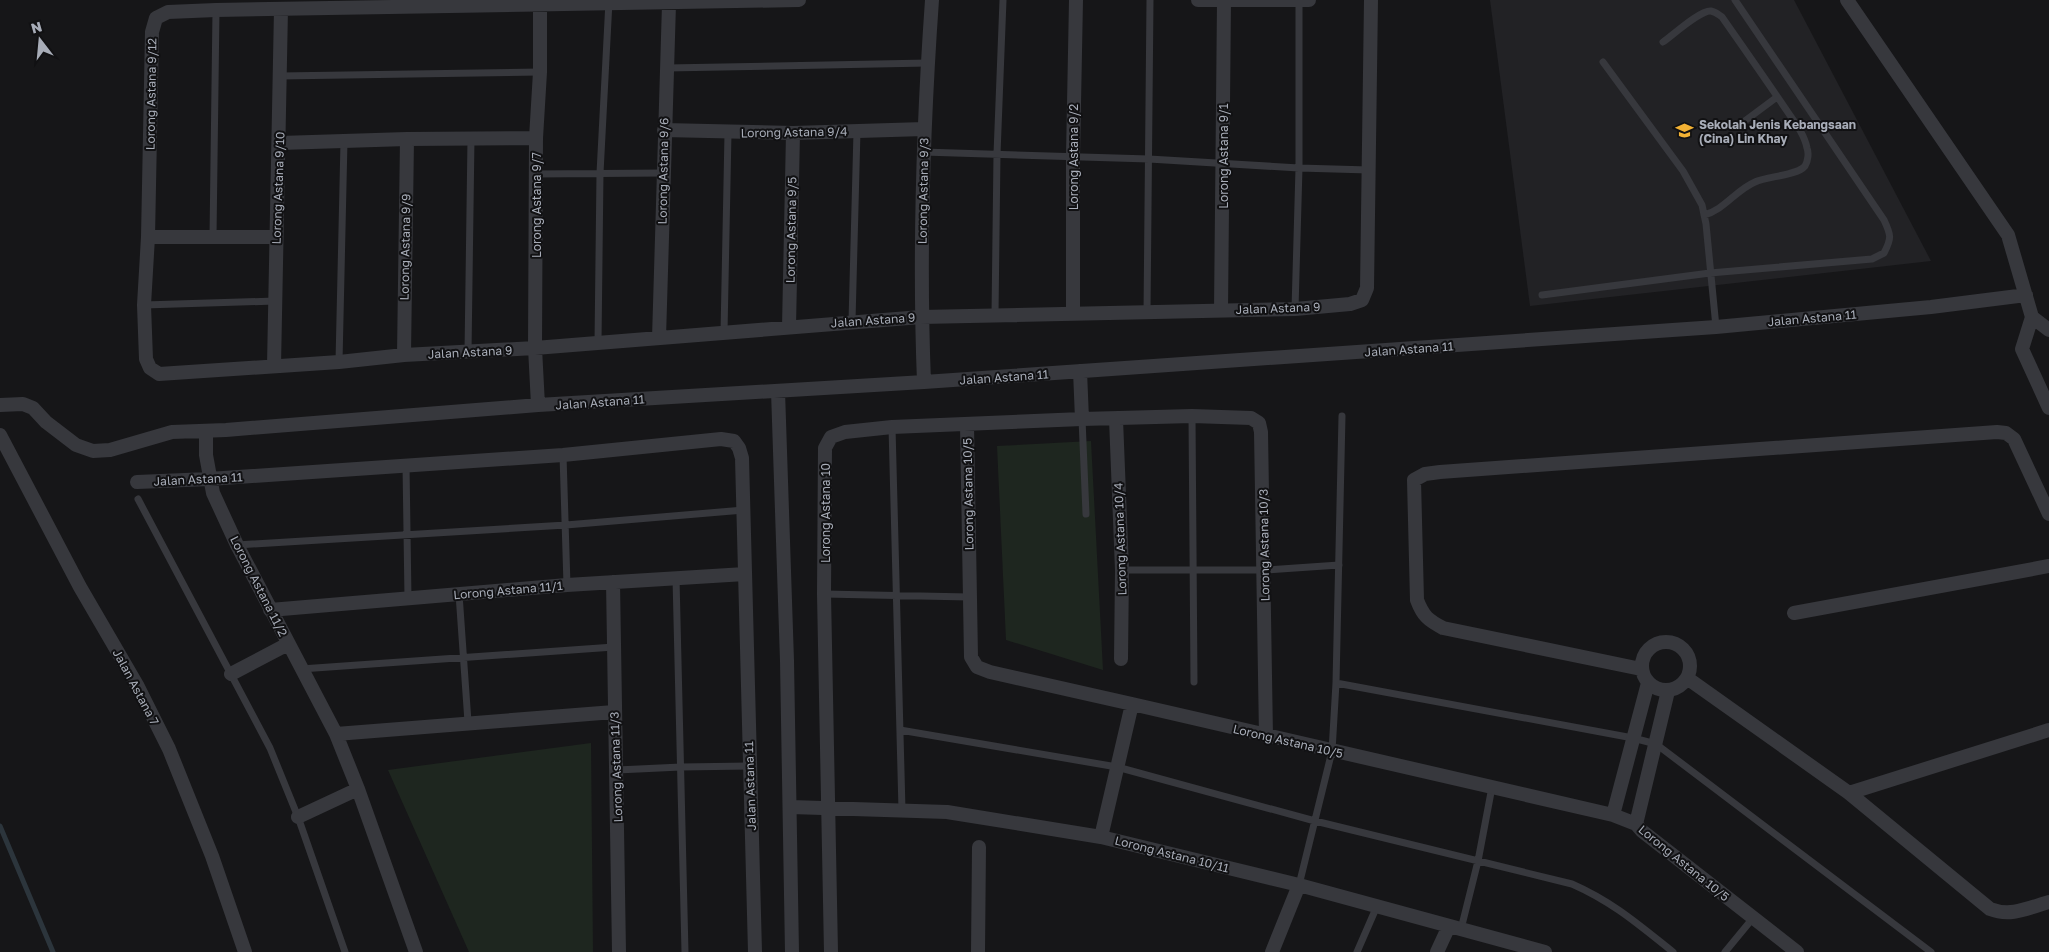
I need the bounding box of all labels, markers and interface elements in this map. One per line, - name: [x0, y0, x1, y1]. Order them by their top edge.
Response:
- north arrow: [15, 15, 65, 65]
- text: N: [29, 17, 44, 37]
- street label: Lorong Astana 9/12: [143, 38, 159, 150]
- street label: Lorong Astana 9/1: [1216, 103, 1231, 209]
- street label: Lorong Astana 9/2: [1066, 104, 1081, 210]
- street label: Lorong Astana 9/6: [655, 117, 671, 225]
- place label: Sekolah Jenis Kebangsaan (Cina) Lin Khay: [1699, 117, 1856, 146]
- school or university icon: Sekolah Jenis Kebangsaan (Cina) Lin Khay: [1675, 121, 1695, 141]
- street label: Lorong Astana 9/4: [740, 124, 848, 140]
- street label: Lorong Astana 9/10: [269, 131, 287, 245]
- street label: Lorong Astana 9/3: [915, 138, 931, 244]
- street label: Lorong Astana 9/7: [529, 152, 544, 258]
- street label: Lorong Astana 9/5: [783, 177, 799, 283]
- street label: Lorong Astana 9/9: [397, 193, 413, 301]
- street label: Jalan Astana 9: [1235, 299, 1321, 317]
- street label: Jalan Astana 11: [1767, 307, 1857, 329]
- street label: Jalan Astana 9: [830, 310, 916, 330]
- street label: Jalan Astana 11: [1364, 338, 1454, 360]
- street label: Jalan Astana 9: [427, 342, 513, 362]
- street label: Jalan Astana 11: [959, 366, 1049, 388]
- street label: Jalan Astana 11: [555, 391, 645, 413]
- street label: Lorong Astana 10/5: [960, 438, 976, 550]
- street label: Lorong Astana 10: [818, 463, 833, 563]
- street label: Jalan Astana 11: [153, 469, 243, 489]
- street label: Lorong Astana 10/4: [1111, 482, 1129, 596]
- street label: Lorong Astana 10/3: [1256, 489, 1272, 601]
- street label: Lorong Astana 11/2: [227, 533, 291, 639]
- street label: Lorong Astana 11/1: [453, 578, 563, 602]
- street label: Jalan Astana 7: [110, 646, 162, 728]
- street label: Lorong Astana 11/3: [607, 711, 625, 823]
- street label: Lorong Astana 10/5: [1231, 721, 1345, 761]
- street label: Jalan Astana 11: [741, 741, 759, 831]
- street label: Lorong Astana 10/5: [1636, 822, 1732, 904]
- street label: Lorong Astana 10/11: [1113, 833, 1231, 875]

